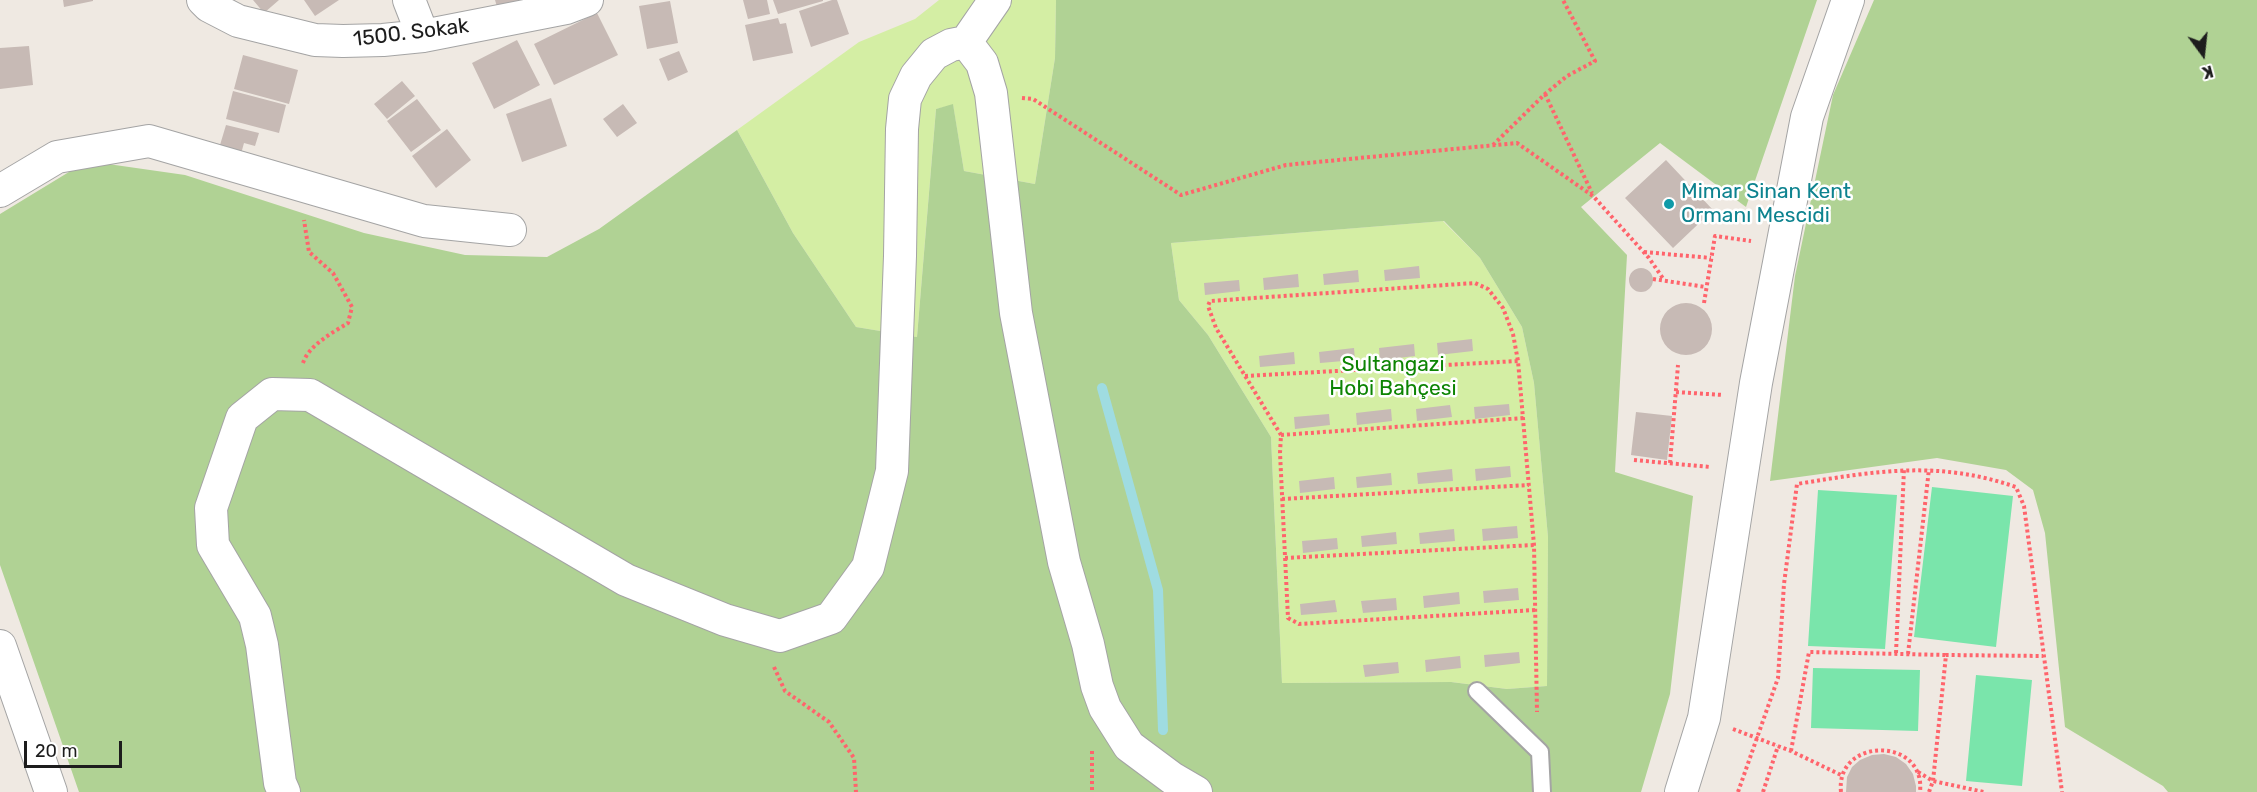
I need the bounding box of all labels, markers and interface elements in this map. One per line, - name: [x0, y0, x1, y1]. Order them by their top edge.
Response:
- street label: 1500. Sokak: [352, 13, 470, 53]
- north arrow: [2173, 24, 2233, 84]
- text: K: [2200, 61, 2215, 82]
- place label: Mimar Sinan Kent Ormanı Mescidi: [1681, 179, 1851, 229]
- marker: Mimar Sinan Kent Ormanı Mescidi: [1662, 197, 1676, 211]
- park label: Sultangazi Hobi Bahçesi: [1329, 352, 1457, 402]
- scale bar: [27, 729, 124, 767]
- text: 20 m: [35, 740, 77, 762]

